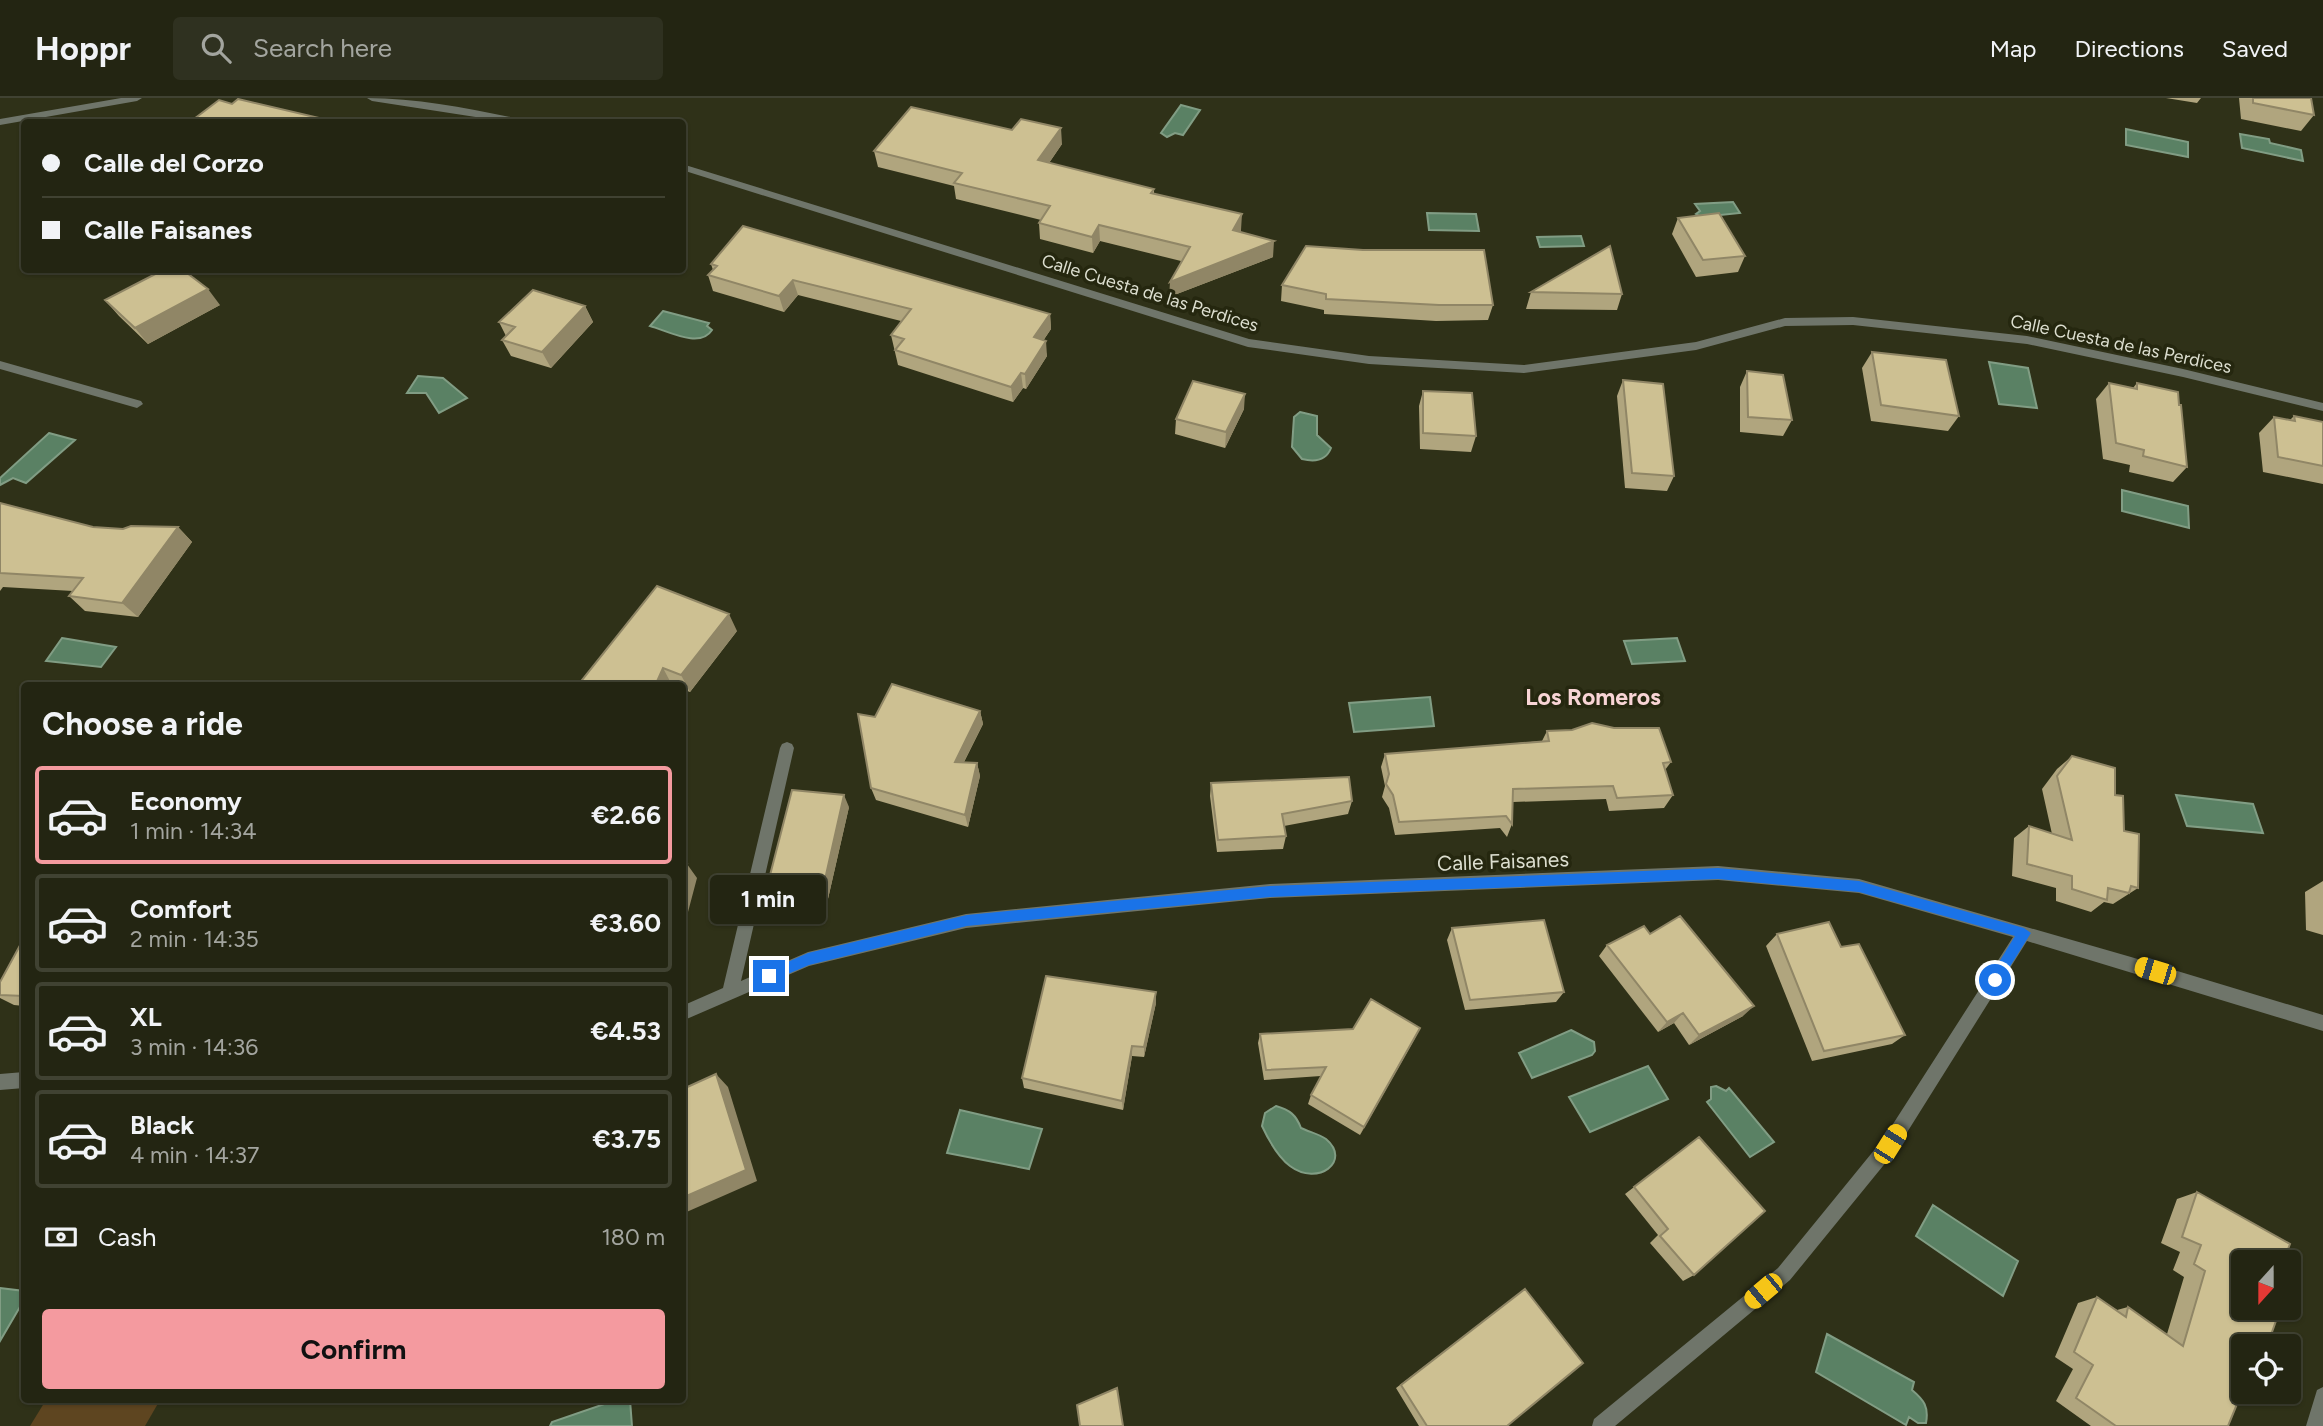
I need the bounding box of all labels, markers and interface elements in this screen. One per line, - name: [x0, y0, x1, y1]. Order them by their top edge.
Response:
- search box: [173, 17, 663, 80]
- text: Hoppr: [35, 29, 131, 68]
- icon: search: [197, 29, 235, 67]
- text: Search here: [253, 32, 392, 64]
- text: Map: [1990, 34, 2036, 63]
- text: Directions: [2074, 34, 2184, 63]
- text: Saved: [2222, 34, 2288, 63]
- text: Calle del Corzo: [84, 147, 264, 179]
- text: Calle Faisanes: [84, 214, 252, 246]
- street label: Calle Cuesta de las Perdices: [1039, 249, 1261, 337]
- street label: Calle Cuesta de las Perdices: [2008, 310, 2234, 378]
- district label: Los Romeros: [1525, 683, 1661, 711]
- text: Choose a ride: [42, 705, 243, 743]
- icon: car: [46, 784, 109, 847]
- text: Economy: [130, 785, 242, 817]
- text: €2.66: [591, 799, 661, 831]
- text: 1 min · 14:34: [130, 817, 257, 845]
- street label: Calle Faisanes: [1437, 846, 1569, 876]
- callout: 1 min: [711, 874, 827, 924]
- text: 1 min: [741, 885, 795, 913]
- icon: car: [46, 892, 109, 955]
- text: Comfort: [130, 893, 232, 925]
- text: €3.60: [590, 907, 661, 939]
- text: 2 min · 14:35: [130, 925, 259, 953]
- car: [2132, 955, 2179, 987]
- route end: [753, 960, 785, 992]
- route start: [1979, 964, 2011, 996]
- icon: car: [46, 1000, 109, 1063]
- text: XL: [130, 1001, 162, 1033]
- text: €4.53: [590, 1015, 661, 1047]
- text: 3 min · 14:36: [130, 1033, 258, 1061]
- icon: car: [46, 1108, 109, 1171]
- text: Black: [130, 1109, 194, 1141]
- car: [1870, 1121, 1911, 1167]
- text: €3.75: [592, 1123, 661, 1155]
- text: 4 min · 14:37: [130, 1141, 259, 1169]
- icon: cash: [42, 1218, 80, 1256]
- text: Cash: [98, 1221, 157, 1253]
- text: 180 m: [601, 1223, 665, 1251]
- north arrow: [2231, 1250, 2301, 1320]
- map controls: [2231, 1250, 2301, 1404]
- car: [1741, 1269, 1786, 1313]
- button: Confirm: [42, 1309, 665, 1389]
- button: locate: [2231, 1334, 2301, 1404]

